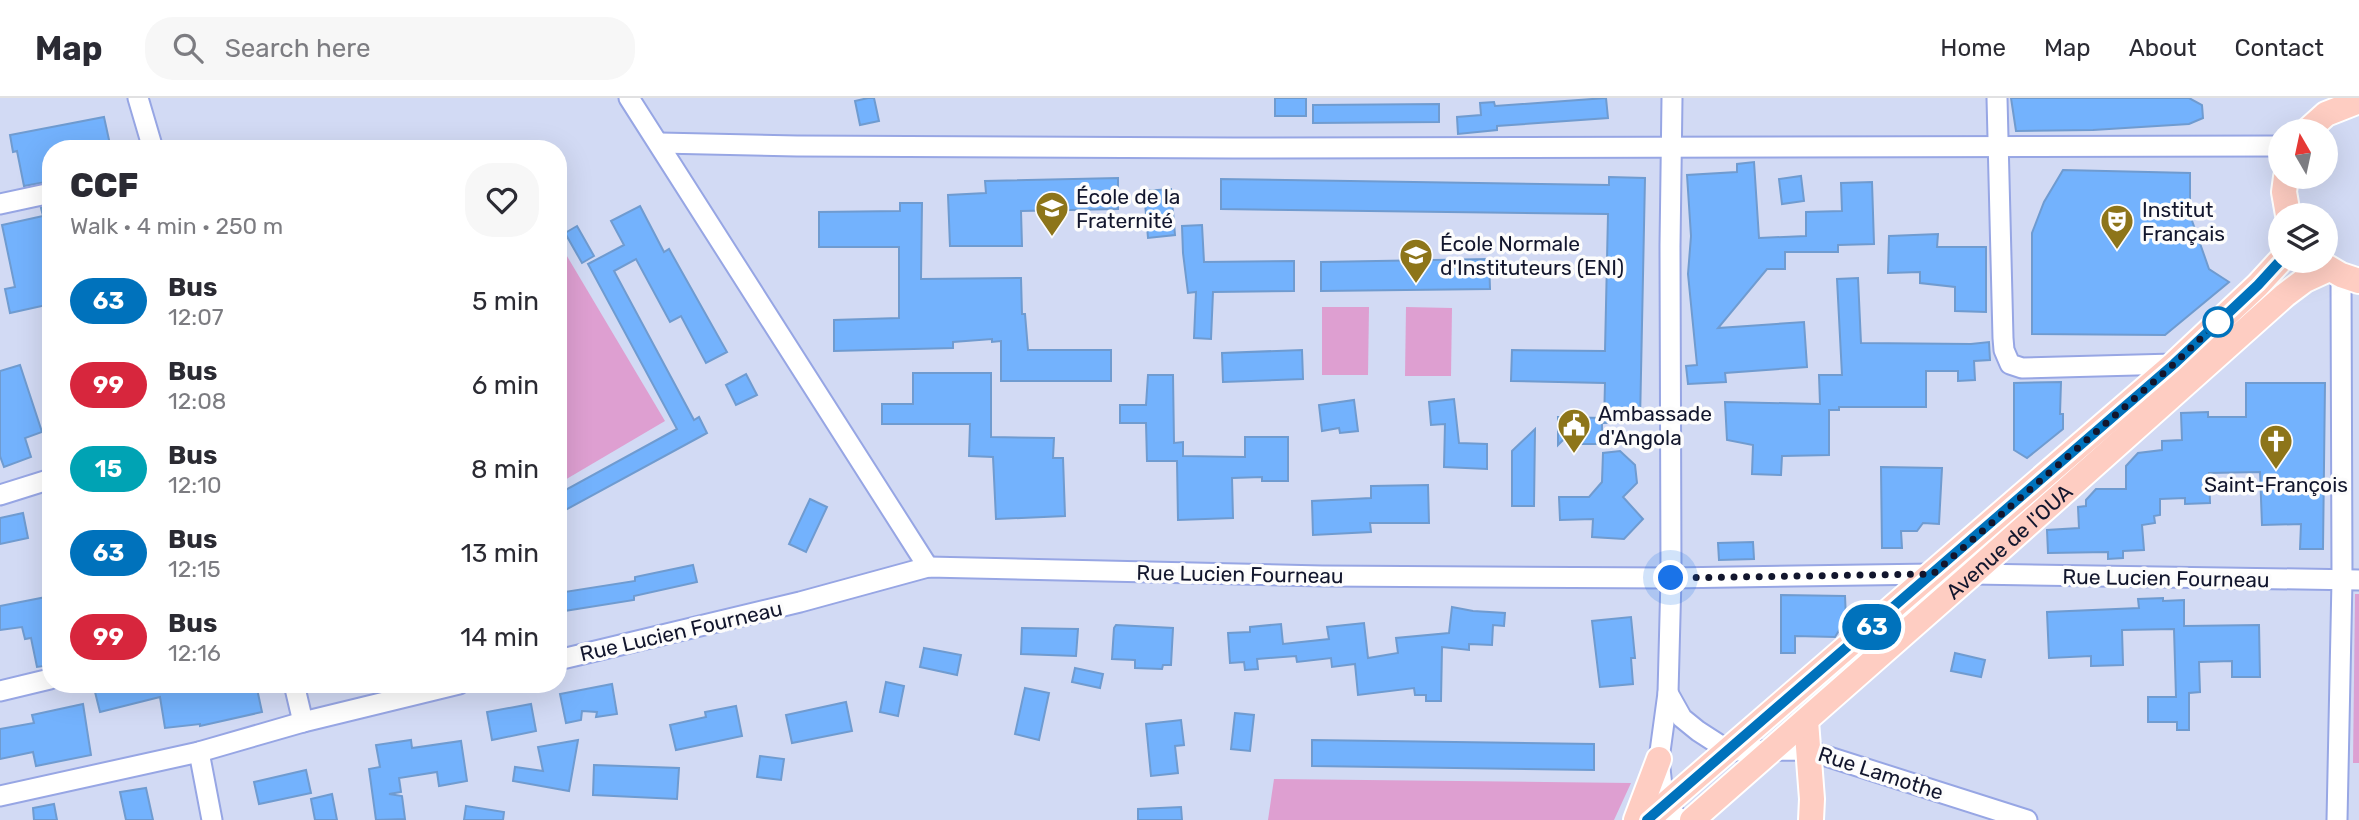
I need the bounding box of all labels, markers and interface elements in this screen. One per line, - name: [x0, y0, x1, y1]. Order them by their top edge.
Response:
- search box: [145, 17, 635, 80]
- text: Map: [35, 29, 103, 68]
- icon: search: [169, 29, 207, 67]
- text: Search here: [225, 33, 370, 64]
- text: Home: [1940, 34, 2006, 62]
- text: Map: [2044, 34, 2091, 62]
- text: About: [2129, 34, 2197, 62]
- text: Contact: [2235, 34, 2324, 62]
- north arrow: [2268, 119, 2338, 189]
- map controls: [2268, 119, 2338, 273]
- button: heart: [465, 163, 539, 237]
- text: CCF: [70, 166, 138, 205]
- place label: École de la Fraternité: [1076, 184, 1180, 233]
- school or university icon: École de la Fraternité: [1033, 189, 1071, 238]
- place label: Institut Français: [2142, 197, 2225, 246]
- theatre icon: Institut Français: [2098, 202, 2136, 251]
- button: layers: [2268, 203, 2338, 273]
- text: Walk · 4 min · 250 m: [70, 212, 283, 240]
- place label: École Normale d'Instituteurs (ENI): [1440, 231, 1624, 280]
- school or university icon: École Normale d'Instituteurs (ENI): [1397, 236, 1435, 285]
- text: Bus: [168, 272, 217, 303]
- text: 5 min: [472, 286, 539, 317]
- text: 63: [93, 287, 124, 315]
- text: 12:07: [168, 303, 224, 331]
- unlabelled marker: [2203, 307, 2233, 337]
- text: Bus: [168, 356, 217, 387]
- text: 6 min: [472, 370, 539, 401]
- text: 99: [93, 371, 124, 399]
- text: 12:08: [168, 387, 226, 415]
- place label: Ambassade d'Angola: [1598, 401, 1712, 450]
- public building icon: Ambassade d'Angola: [1555, 406, 1593, 455]
- church icon: Saint-François: [2257, 422, 2295, 471]
- text: Bus: [168, 440, 217, 471]
- text: 8 min: [471, 454, 539, 485]
- text: 15: [95, 455, 122, 483]
- text: 12:10: [168, 471, 222, 499]
- place label: Saint-François: [2204, 472, 2348, 497]
- street label: Avenue de l'OUA: [1940, 478, 2077, 604]
- text: Bus: [168, 524, 217, 555]
- text: 13 min: [461, 538, 539, 569]
- text: 63: [93, 539, 124, 567]
- text: 12:15: [168, 555, 221, 583]
- street label: Rue Lucien Fourneau: [1136, 560, 1344, 588]
- your location: [1653, 560, 1688, 595]
- street label: Rue Lucien Fourneau: [2062, 564, 2270, 592]
- street label: Rue Lucien Fourneau: [577, 596, 785, 666]
- line badge: 63: [1840, 604, 1904, 650]
- text: Bus: [168, 608, 217, 639]
- text: 63: [1856, 613, 1888, 641]
- text: 14 min: [460, 622, 539, 653]
- text: 99: [93, 623, 124, 651]
- text: 12:16: [168, 639, 221, 667]
- street label: Rue Lamothe: [1815, 741, 1947, 805]

